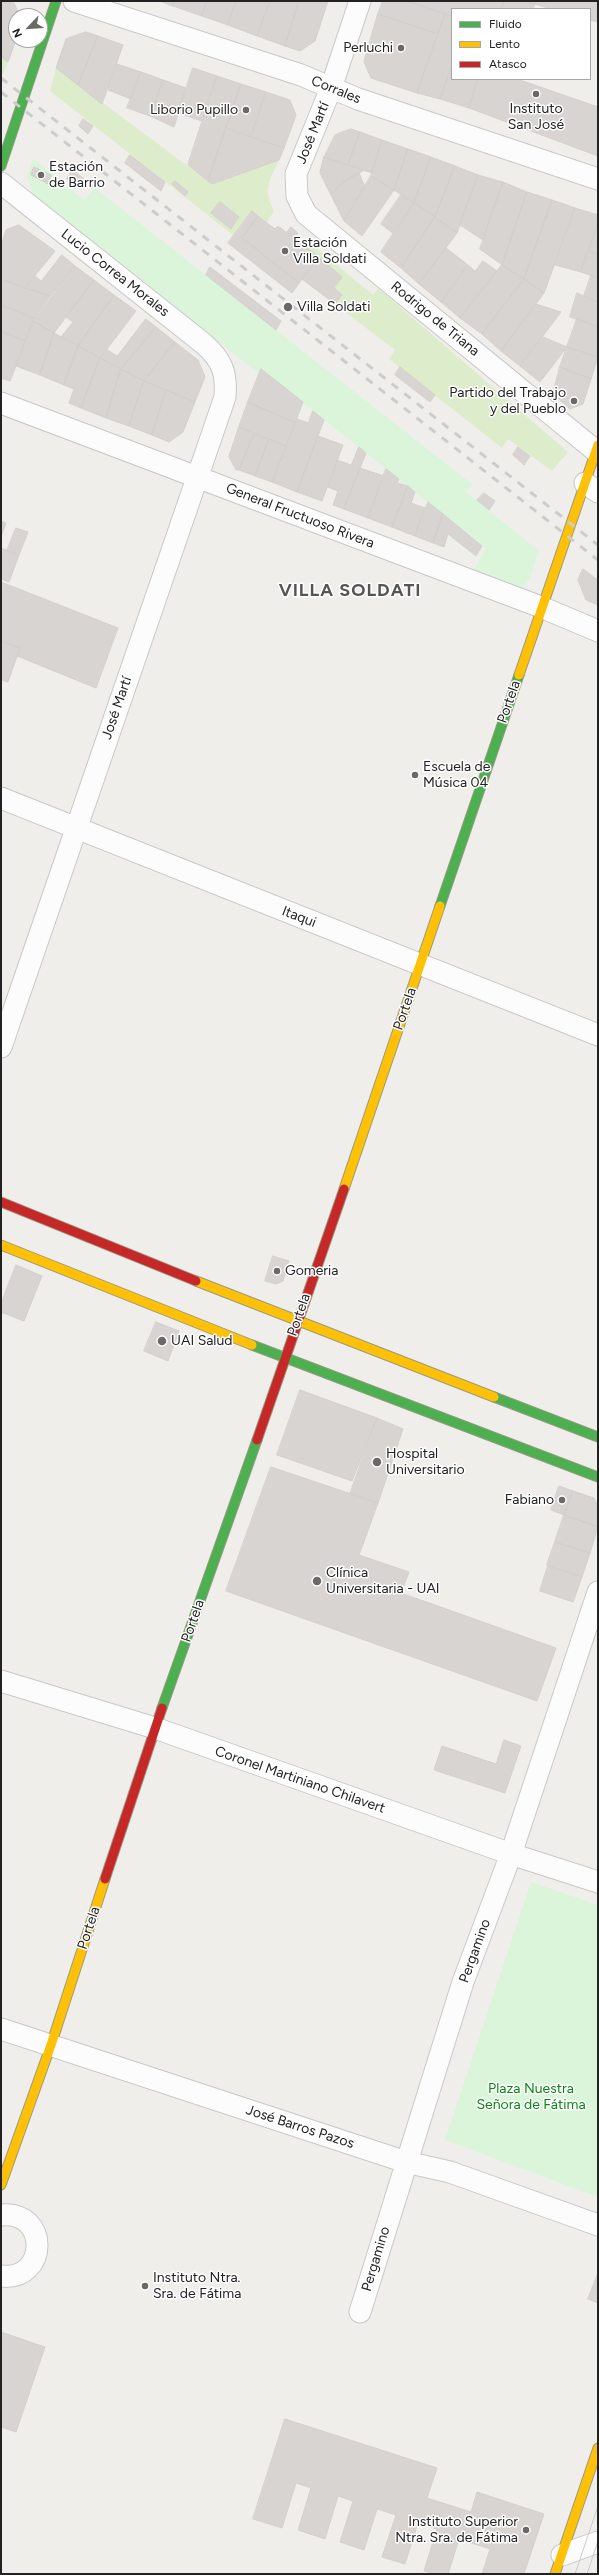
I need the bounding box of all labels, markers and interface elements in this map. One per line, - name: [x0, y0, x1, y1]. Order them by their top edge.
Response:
- north arrow: [8, 8, 48, 48]
- legend: [451, 8, 591, 80]
- text: Fluido: [489, 17, 522, 31]
- text: N: [10, 26, 25, 39]
- text: Lento: [489, 37, 520, 51]
- place label: Perluchi: [343, 40, 393, 56]
- marker: Perluchi: [396, 43, 406, 53]
- text: Atasco: [489, 57, 527, 71]
- street label: Corrales: [309, 72, 363, 108]
- marker: Instituto San José: [531, 89, 541, 99]
- street label: José Martí: [293, 100, 333, 166]
- place label: Instituto San José: [508, 101, 564, 134]
- place label: Liborio Pupillo: [150, 102, 238, 118]
- marker: Liborio Pupillo: [241, 105, 251, 115]
- place label: Estación de Barrio: [49, 159, 105, 192]
- marker: Estación de Barrio: [36, 170, 46, 180]
- street label: Lucio Correa Morales: [58, 226, 172, 320]
- place label: Estación Villa Soldati: [293, 235, 366, 268]
- marker: Estación Villa Soldati: [280, 246, 290, 256]
- street label: Rodrigo de Triana: [387, 278, 483, 360]
- place label: Villa Soldati: [297, 299, 370, 315]
- marker: Villa Soldati: [282, 301, 294, 313]
- place label: Partido del Trabajo y del Pueblo: [449, 385, 566, 418]
- marker: Partido del Trabajo y del Pueblo: [569, 396, 579, 406]
- street label: General Fructuoso Rivera: [223, 480, 377, 552]
- district label: VILLA SOLDATI: [279, 580, 421, 602]
- street label: José Martí: [98, 674, 136, 742]
- street label: Portela: [494, 678, 524, 726]
- place label: Escuela de Música 04: [423, 759, 490, 792]
- marker: Escuela de Música 04: [410, 770, 420, 780]
- street label: Itaqui: [279, 903, 319, 931]
- street label: Portela: [390, 985, 420, 1033]
- place label: Gomeria: [285, 1263, 338, 1279]
- marker: Gomeria: [272, 1266, 282, 1276]
- street label: Portela: [284, 1291, 314, 1339]
- place label: UAI Salud: [171, 1333, 232, 1349]
- marker: UAI Salud: [156, 1335, 168, 1347]
- place label: Hospital Universitario: [386, 1446, 465, 1478]
- marker: Hospital Universitario: [371, 1456, 383, 1468]
- place label: Fabiano: [505, 1492, 554, 1508]
- marker: Fabiano: [557, 1495, 567, 1505]
- place label: Clínica Universitaria - UAI: [326, 1565, 440, 1598]
- marker: Clínica Universitaria - UAI: [311, 1575, 323, 1587]
- street label: Portela: [178, 1597, 208, 1645]
- street label: Coronel Martiniano Chilavert: [213, 1743, 387, 1817]
- street label: Portela: [74, 1905, 104, 1951]
- street label: Pergamino: [456, 1917, 494, 1985]
- park label: Plaza Nuestra Señora de Fátima: [476, 2081, 586, 2114]
- street label: José Barros Pazos: [244, 2102, 356, 2152]
- street label: Pergamino: [358, 2225, 394, 2293]
- place label: Instituto Ntra. Sra. de Fátima: [153, 2270, 241, 2302]
- marker: Instituto Ntra. Sra. de Fátima: [140, 2281, 150, 2291]
- place label: Instituto Superior Ntra. Sra. de Fátima: [395, 2514, 518, 2546]
- marker: Instituto Superior Ntra. Sra. de Fátima: [521, 2525, 531, 2535]

